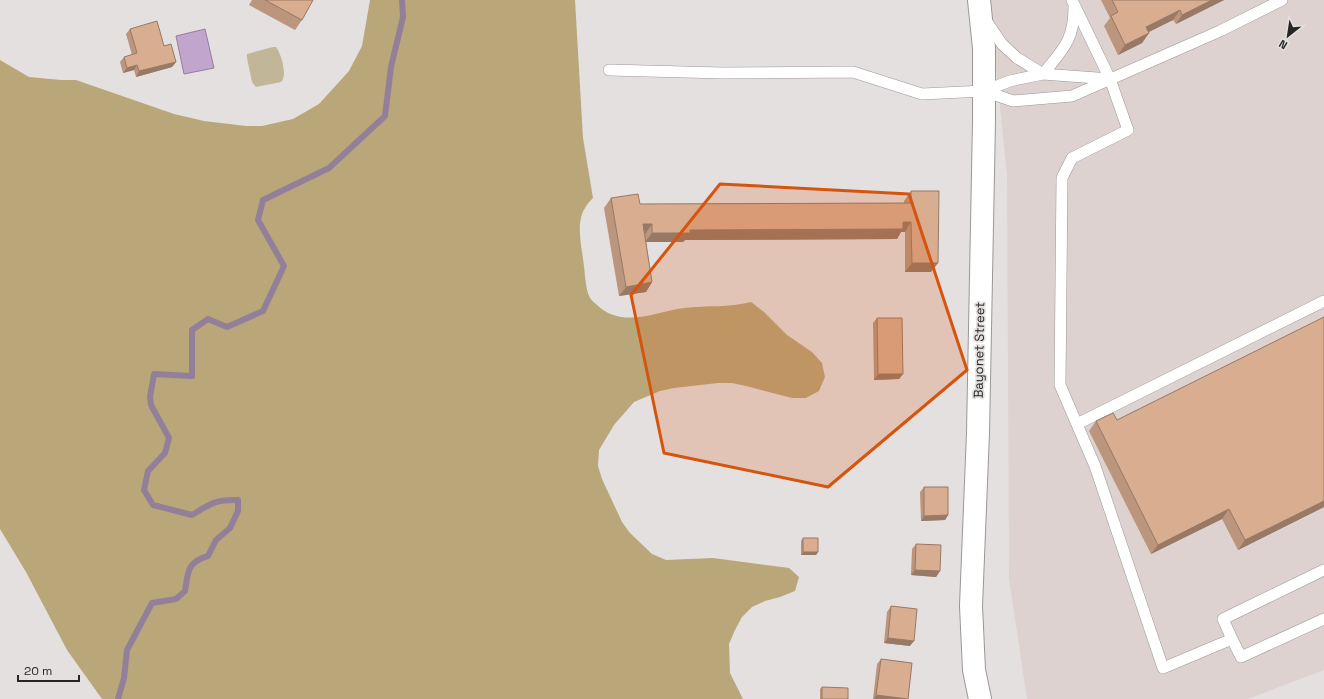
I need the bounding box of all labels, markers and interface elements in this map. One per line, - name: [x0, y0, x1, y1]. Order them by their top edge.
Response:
- north arrow: [1268, 16, 1308, 56]
- text: N: [1276, 37, 1290, 53]
- street label: Bayonet Street: [970, 302, 988, 398]
- scale bar: [18, 657, 79, 683]
- text: 20 m: [24, 663, 52, 679]

